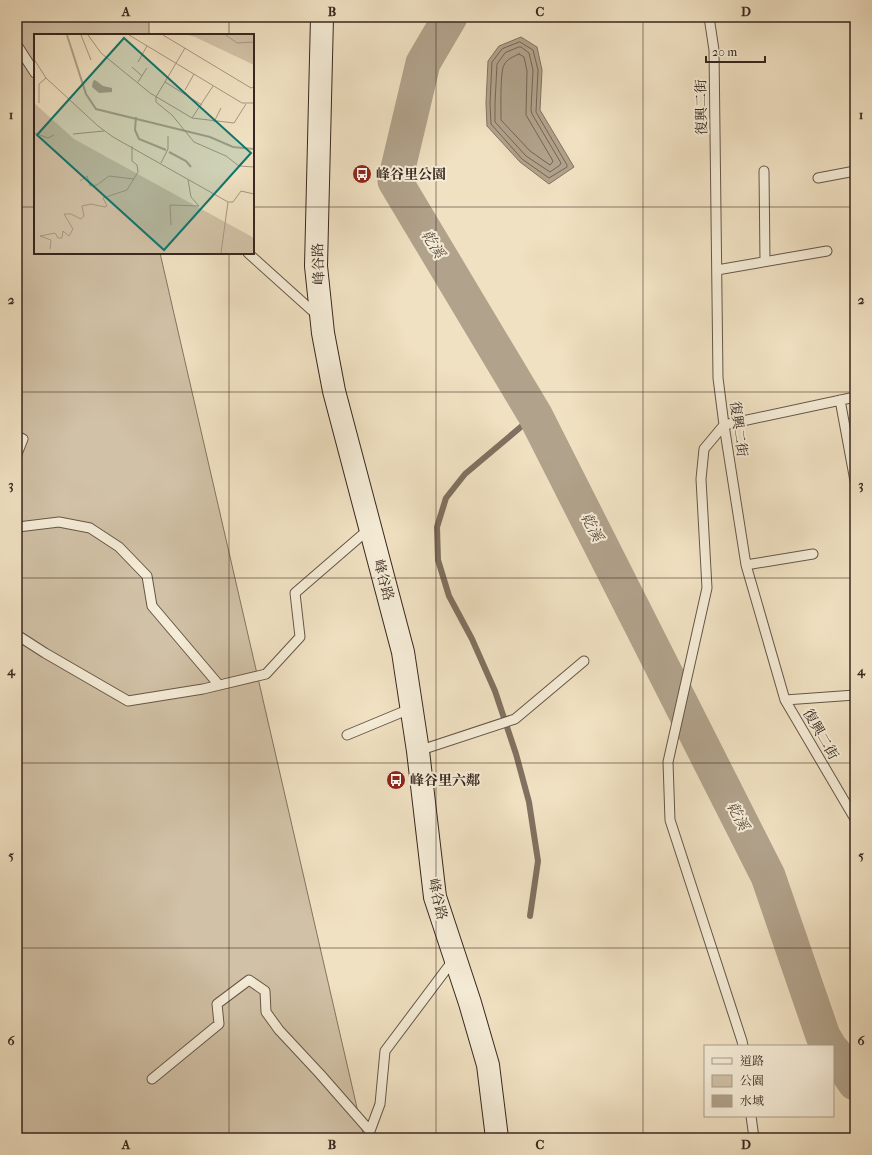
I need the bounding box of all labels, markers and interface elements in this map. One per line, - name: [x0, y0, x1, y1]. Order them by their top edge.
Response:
- text: A: [121, 4, 131, 19]
- text: B: [328, 4, 337, 19]
- text: C: [536, 4, 545, 19]
- text: D: [741, 4, 751, 19]
- inset map: [34, 34, 254, 254]
- scale bar: [706, 38, 765, 64]
- text: 20 m: [712, 45, 737, 59]
- street label: 復興二街: [693, 79, 710, 135]
- text: 1: [9, 107, 14, 122]
- text: 1: [859, 107, 864, 122]
- bus stop icon: 峰谷里公園: [351, 163, 373, 185]
- place label: 峰谷里公園: [376, 166, 446, 183]
- water label: 乾溪: [418, 227, 449, 263]
- street label: 峰谷路: [309, 243, 328, 285]
- text: 2: [8, 292, 15, 307]
- text: 2: [858, 292, 865, 307]
- street label: 復興二街: [726, 400, 751, 458]
- text: 3: [8, 477, 14, 493]
- text: 3: [858, 477, 864, 493]
- water label: 乾溪: [577, 510, 608, 546]
- street label: 峰谷路: [370, 558, 397, 603]
- text: 4: [6, 663, 16, 679]
- text: 4: [856, 663, 866, 679]
- street label: 復興二街: [799, 706, 842, 763]
- bus stop icon: 峰谷里六鄰: [385, 769, 407, 791]
- place label: 峰谷里六鄰: [410, 772, 480, 789]
- water label: 乾溪: [723, 799, 754, 835]
- text: 5: [8, 848, 14, 863]
- text: 5: [858, 848, 864, 863]
- street label: 峰谷路: [425, 877, 451, 921]
- text: 6: [7, 1033, 15, 1048]
- text: 6: [857, 1033, 865, 1048]
- legend: [704, 1045, 834, 1117]
- text: 道路: [740, 1054, 764, 1068]
- text: 公園: [740, 1074, 764, 1088]
- text: 水域: [740, 1094, 764, 1108]
- text: A: [121, 1137, 131, 1152]
- text: B: [328, 1137, 337, 1152]
- text: C: [536, 1137, 545, 1152]
- text: D: [741, 1137, 751, 1152]

